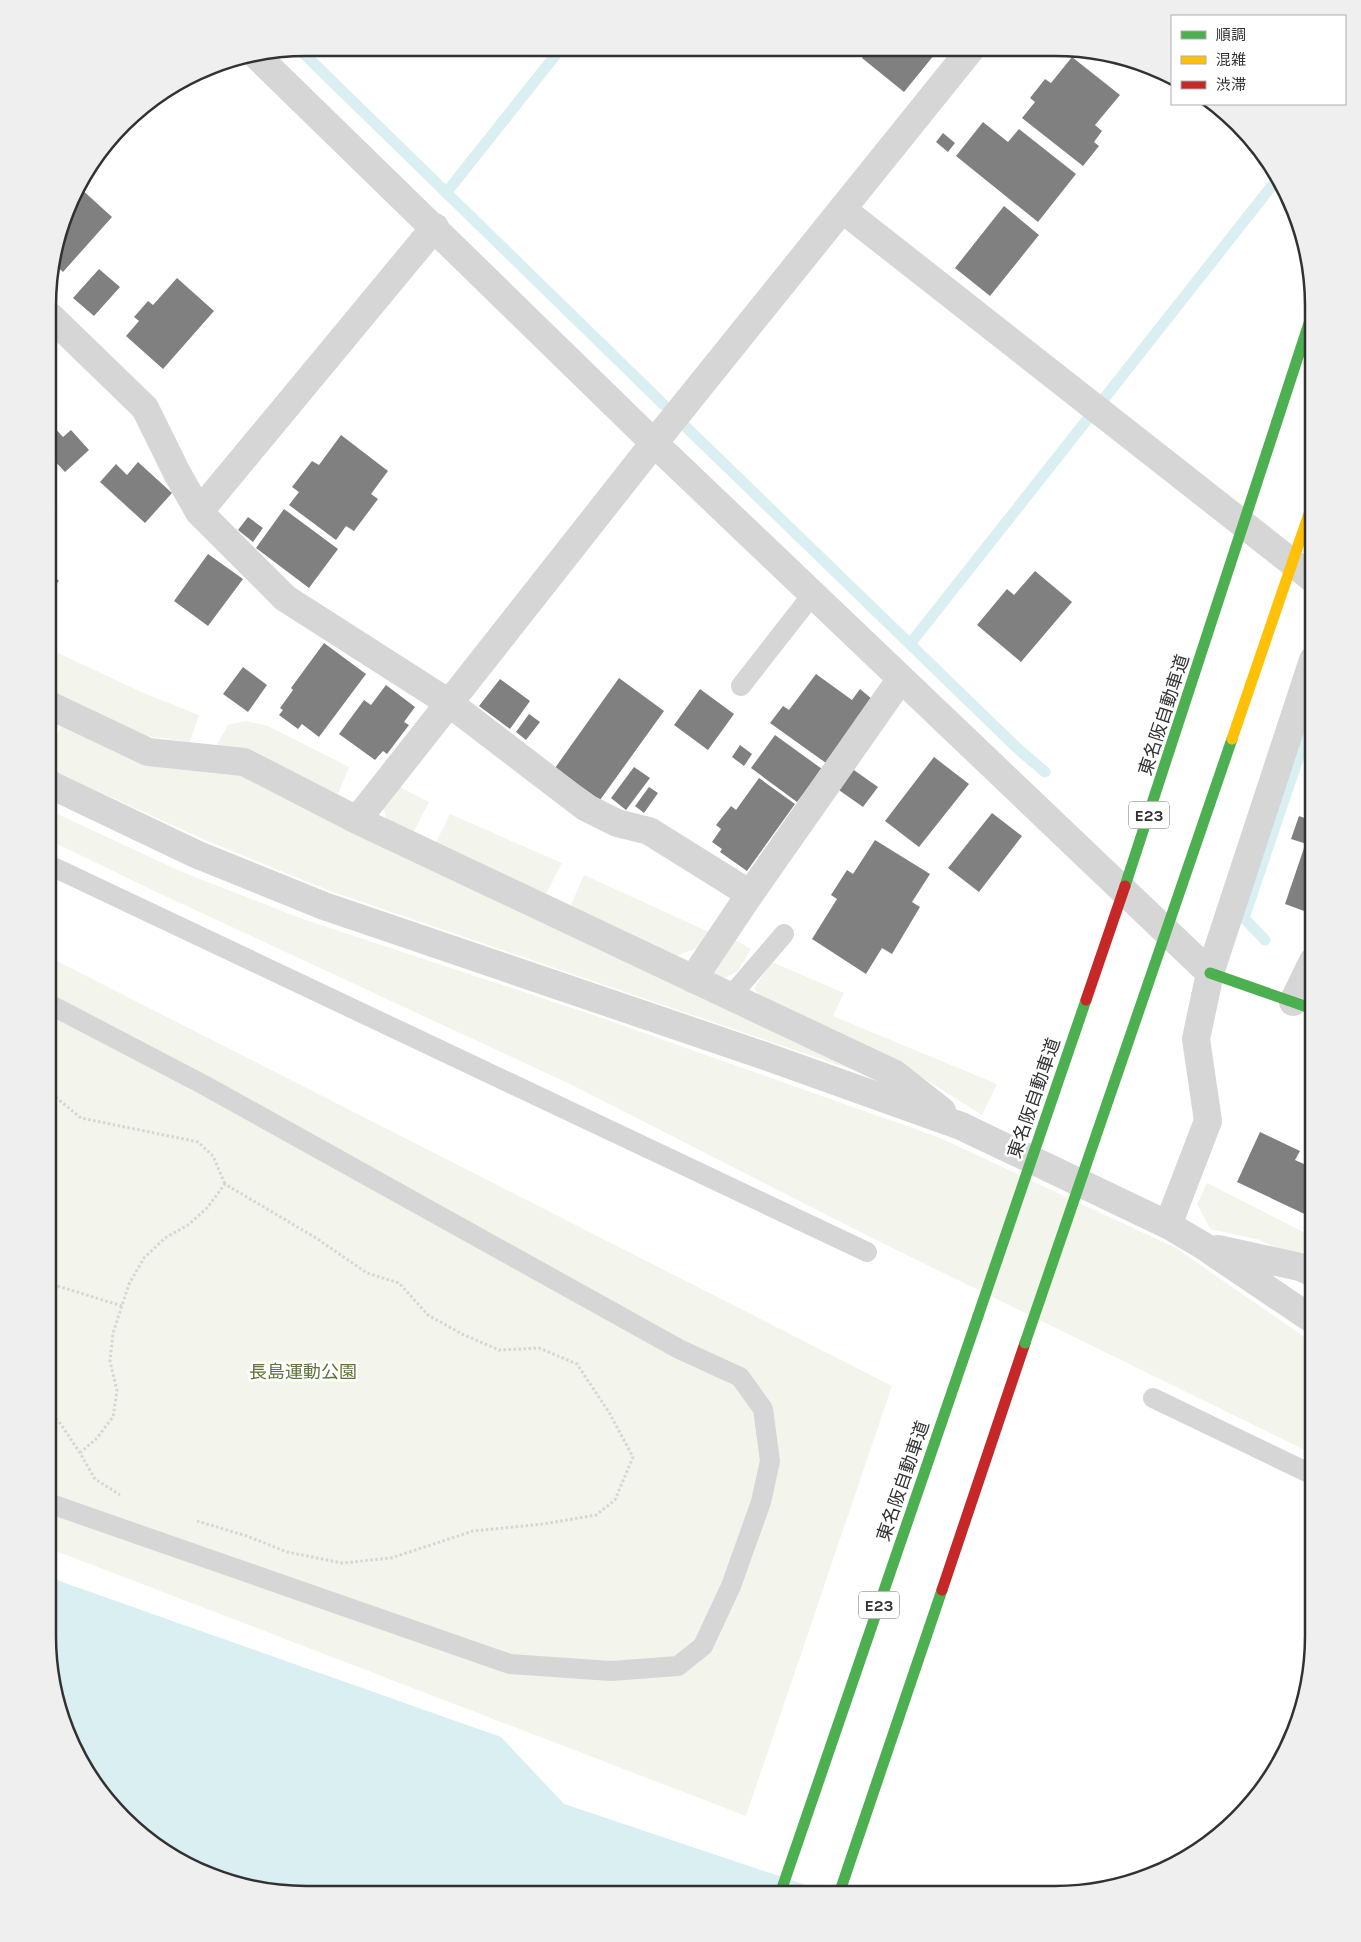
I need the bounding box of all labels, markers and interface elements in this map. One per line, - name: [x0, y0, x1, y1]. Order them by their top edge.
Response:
- legend: [1171, 15, 1346, 105]
- text: 順調: [1216, 26, 1246, 44]
- text: 混雑: [1216, 51, 1246, 69]
- text: 渋滞: [1216, 76, 1246, 94]
- street label: 東名阪自動車道: [1134, 652, 1194, 778]
- road number: E23: [1129, 802, 1169, 828]
- street label: 東名阪自動車道: [1003, 1035, 1065, 1161]
- park label: 長島運動公園: [249, 1361, 357, 1383]
- street label: 東名阪自動車道: [872, 1418, 934, 1544]
- road number: E23: [859, 1592, 899, 1618]

